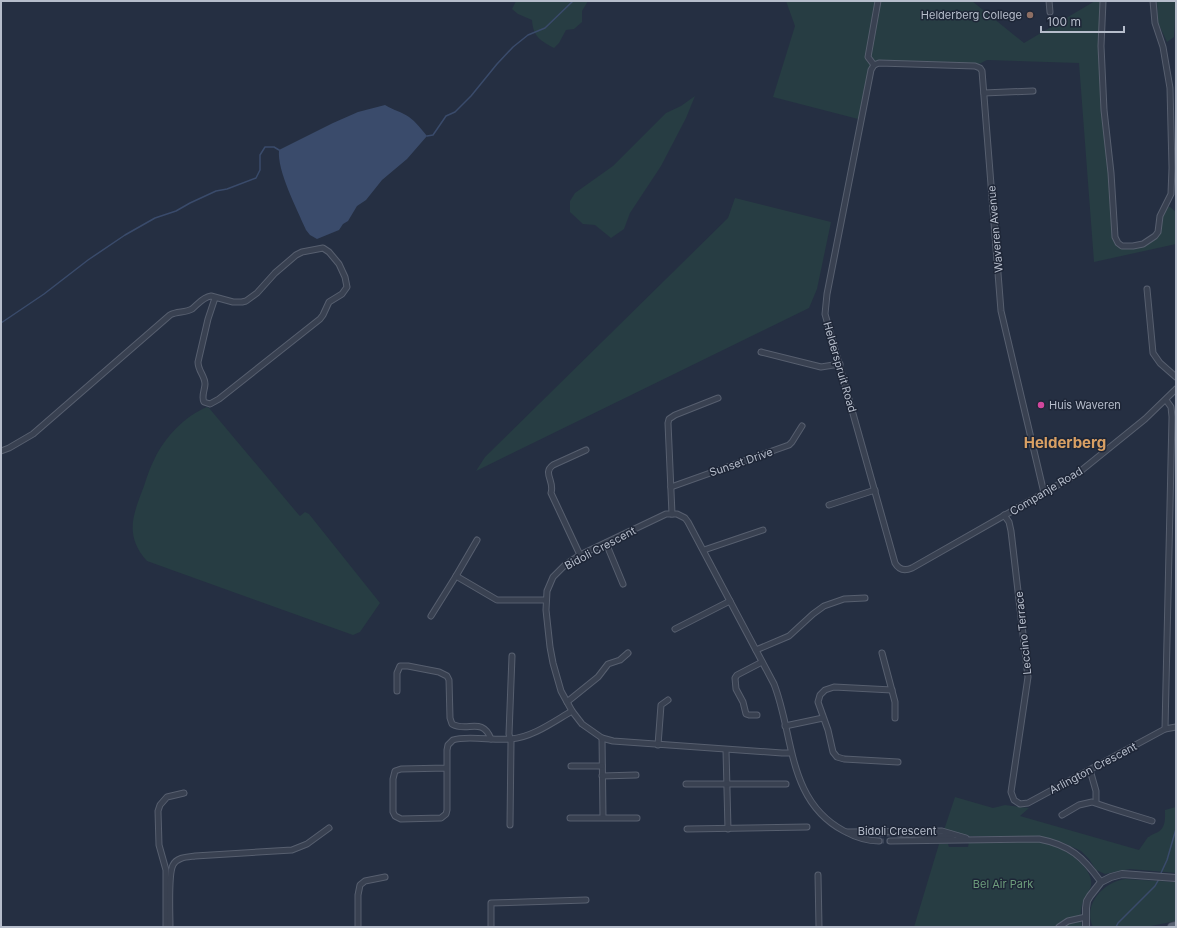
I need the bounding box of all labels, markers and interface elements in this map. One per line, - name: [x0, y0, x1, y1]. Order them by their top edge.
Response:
- place label: Helderberg College: [921, 8, 1022, 22]
- scale bar: [1041, 8, 1124, 34]
- marker: Helderberg College: [1025, 10, 1035, 20]
- text: 100 m: [1047, 14, 1081, 29]
- street label: Waveren Avenue: [984, 185, 1006, 273]
- street label: Helderspruit Road: [820, 320, 860, 414]
- place label: Huis Waveren: [1049, 398, 1121, 412]
- marker: Huis Waveren: [1036, 400, 1046, 410]
- district label: Helderberg: [1024, 433, 1106, 452]
- street label: Sunset Drive: [707, 445, 775, 479]
- street label: Companje Road: [1007, 464, 1085, 518]
- street label: Bidoli Crescent: [562, 523, 638, 573]
- street label: Leccino Terrace: [1012, 590, 1034, 676]
- street label: Arlington Crescent: [1047, 739, 1140, 797]
- street label: Bidoli Crescent: [858, 824, 937, 838]
- park label: Bel Air Park: [973, 877, 1033, 891]

